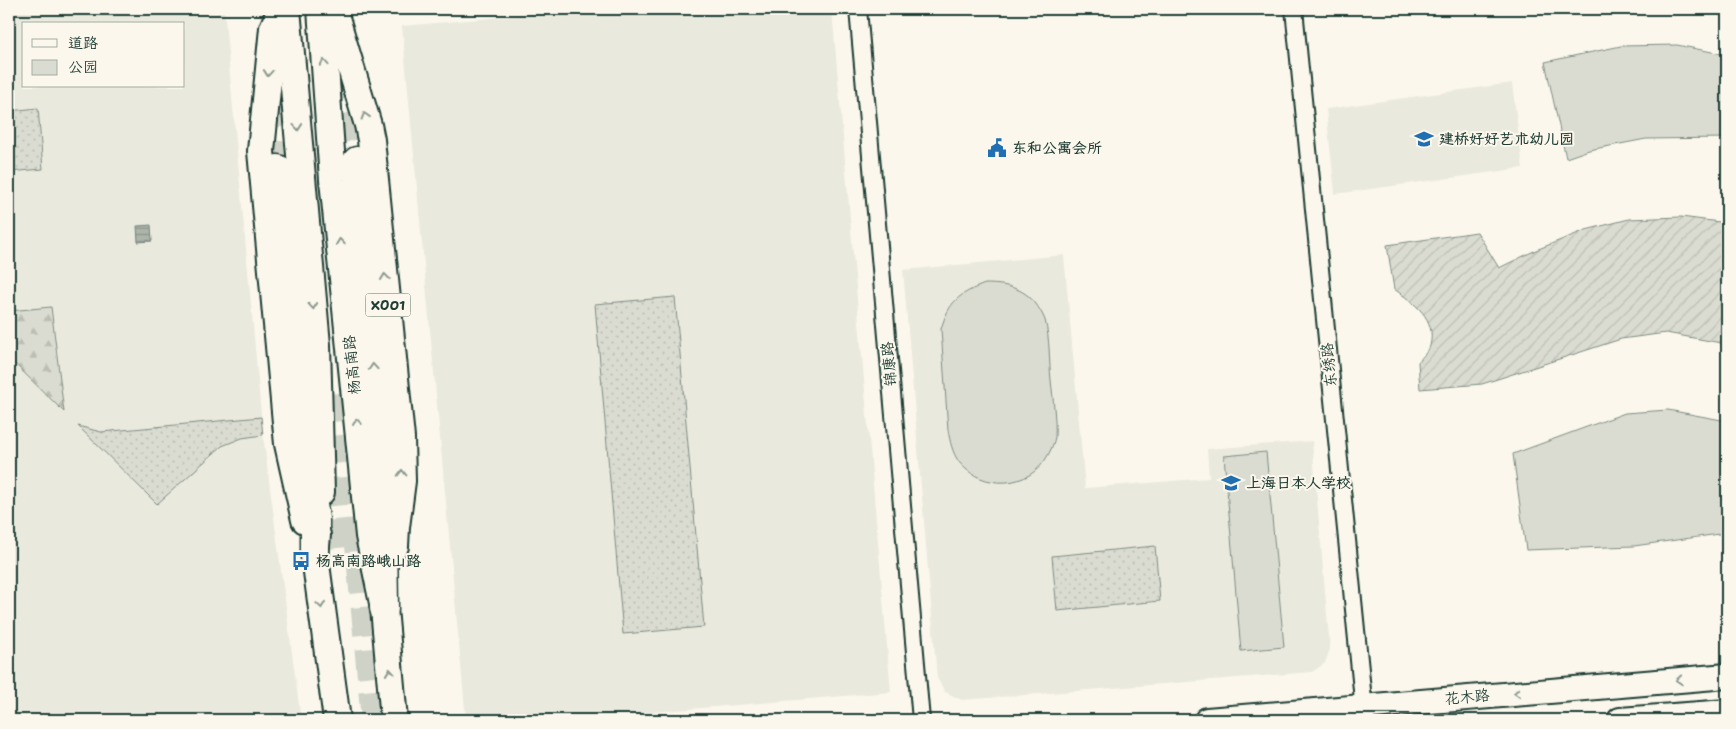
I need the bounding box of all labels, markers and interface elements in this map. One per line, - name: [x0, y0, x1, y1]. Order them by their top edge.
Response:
- legend: [22, 22, 185, 88]
- text: 道路: [68, 33, 98, 53]
- text: 公园: [68, 57, 98, 77]
- one-way arrow: [319, 59, 330, 67]
- one-way arrow: [263, 69, 274, 77]
- one-way arrow: [361, 112, 371, 120]
- one-way arrow: [292, 123, 303, 131]
- school or university icon: 建桥好好艺术幼儿园: [1413, 128, 1435, 150]
- place label: 建桥好好艺术幼儿园: [1439, 129, 1574, 149]
- public building icon: 东和公寓会所: [986, 137, 1008, 159]
- place label: 东和公寓会所: [1012, 138, 1102, 158]
- one-way arrow: [334, 238, 345, 246]
- one-way arrow: [380, 272, 391, 280]
- road number: X001: [366, 294, 410, 316]
- one-way arrow: [307, 303, 318, 311]
- street label: 杨高南路: [339, 334, 365, 396]
- street label: 锦康路: [877, 341, 901, 387]
- street label: 东绣路: [1317, 342, 1341, 388]
- one-way arrow: [367, 363, 378, 371]
- one-way arrow: [352, 417, 363, 425]
- one-way arrow: [396, 469, 407, 477]
- school or university icon: 上海日本人学校: [1220, 472, 1242, 494]
- place label: 上海日本人学校: [1246, 473, 1351, 493]
- bus stop icon: 杨高南路峨山路: [290, 550, 312, 572]
- place label: 杨高南路峨山路: [316, 551, 421, 571]
- one-way arrow: [315, 601, 326, 609]
- one-way arrow: [385, 667, 396, 675]
- one-way arrow: [1674, 674, 1682, 685]
- street label: 花木路: [1444, 685, 1490, 709]
- one-way arrow: [1512, 687, 1520, 698]

